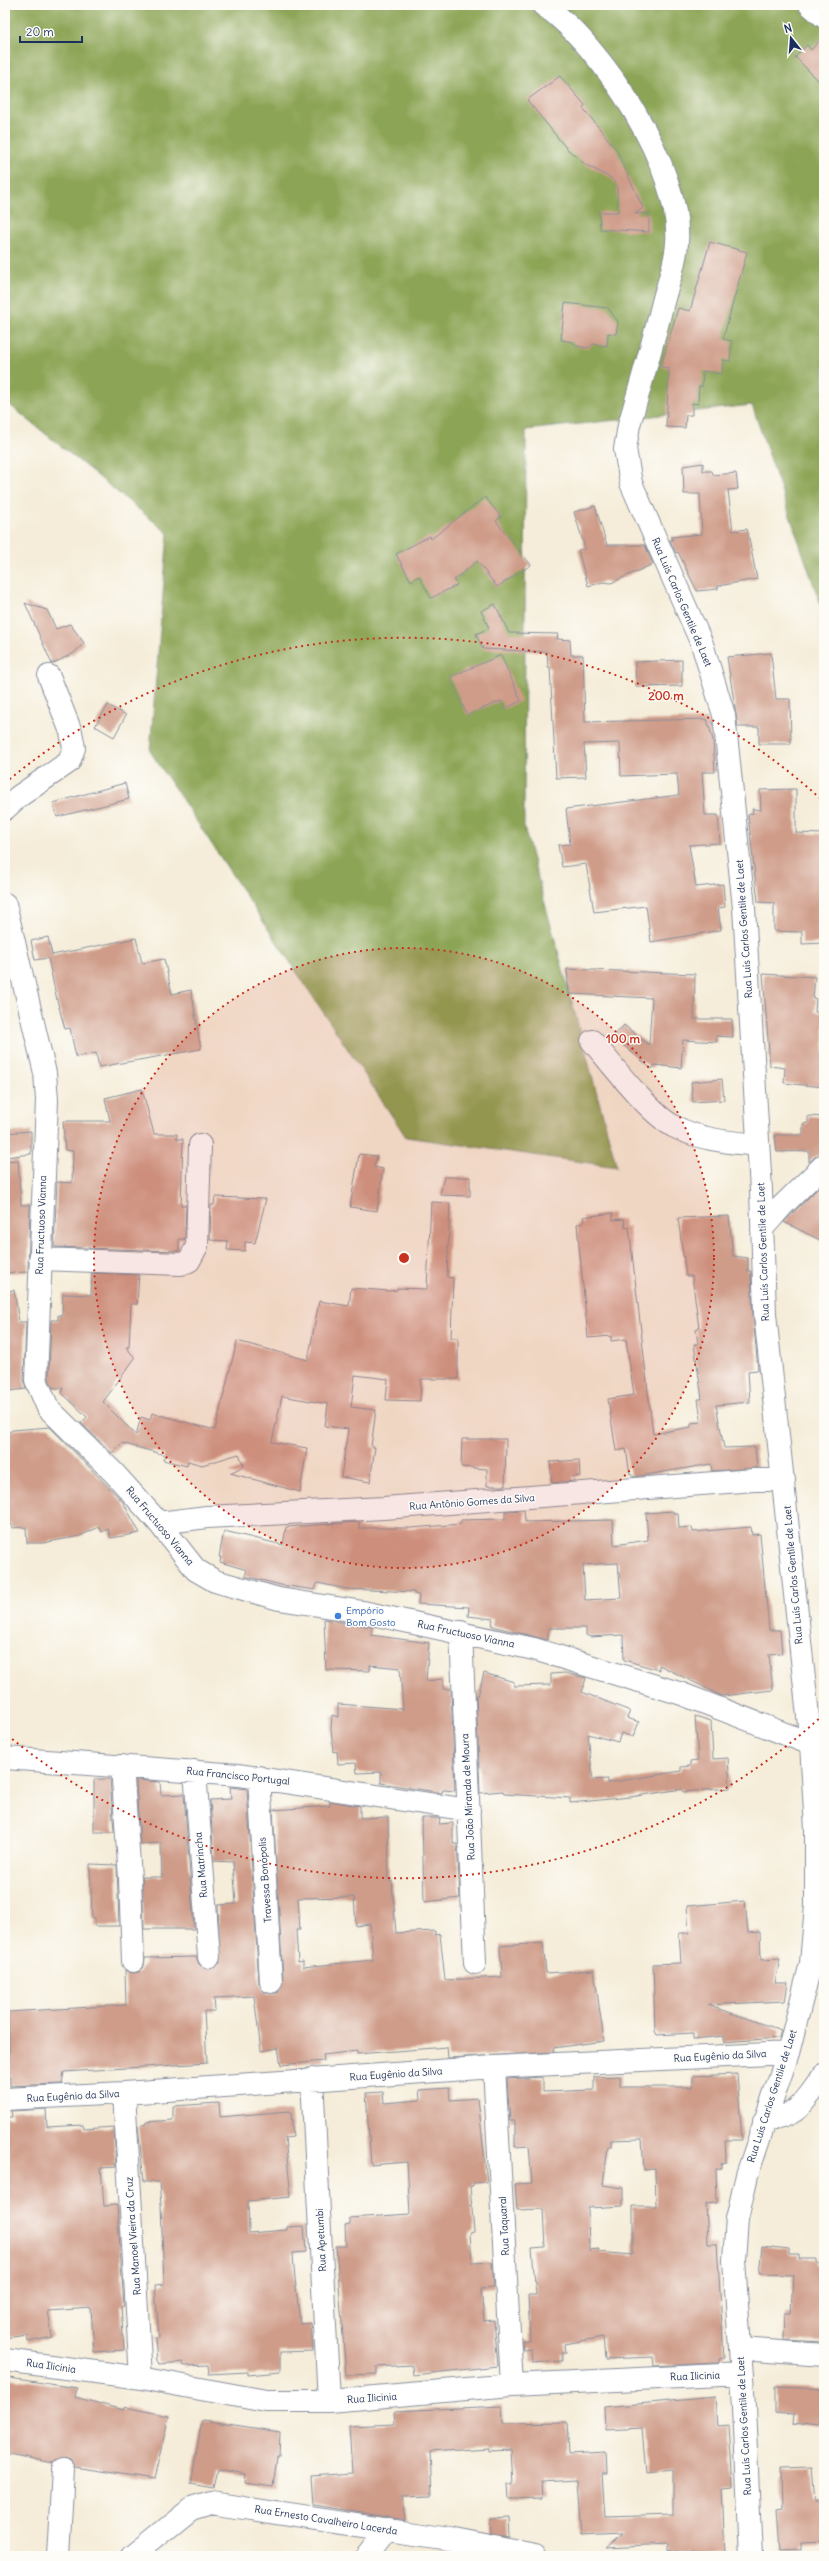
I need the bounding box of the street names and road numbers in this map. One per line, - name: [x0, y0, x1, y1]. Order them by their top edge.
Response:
- street label: Rua Luís Carlos Gentile de Laet: [649, 536, 715, 669]
- street label: Rua Luís Carlos Gentile de Laet: [733, 859, 755, 999]
- street label: Rua Fructuoso Vianna: [33, 1175, 49, 1275]
- street label: Rua Luís Carlos Gentile de Laet: [754, 1182, 772, 1322]
- street label: Rua Fructuoso Vianna: [123, 1484, 197, 1568]
- street label: Rua Antônio Gomes da Silva: [409, 1491, 535, 1513]
- street label: Rua Luís Carlos Gentile de Laet: [780, 1505, 806, 1645]
- street label: Rua Fructuoso Vianna: [416, 1617, 516, 1651]
- street label: Rua João Miranda de Moura: [458, 1733, 478, 1861]
- street label: Rua Francisco Portugal: [186, 1764, 290, 1788]
- street label: Rua Matrincha: [192, 1831, 210, 1898]
- street label: Travessa Bonópolis: [255, 1836, 274, 1923]
- street label: Rua Luís Carlos Gentile de Laet: [744, 2027, 800, 2164]
- street label: Rua Eugênio da Silva: [673, 2047, 767, 2065]
- street label: Rua Eugênio da Silva: [349, 2064, 443, 2084]
- street label: Rua Eugênio da Silva: [26, 2087, 120, 2105]
- street label: Rua Manoel Vieira da Cruz: [122, 2176, 144, 2296]
- street label: Rua Taquaral: [496, 2196, 512, 2256]
- street label: Rua Apetumbi: [313, 2208, 329, 2272]
- street label: Rua Ilicinia: [25, 2356, 77, 2376]
- street label: Rua Luís Carlos Gentile de Laet: [734, 2356, 754, 2496]
- street label: Rua Ilicinia: [670, 2369, 721, 2383]
- street label: Rua Ilicinia: [347, 2390, 398, 2406]
- street label: Rua Ernesto Cavalheiro Lacerda: [254, 2502, 399, 2538]

